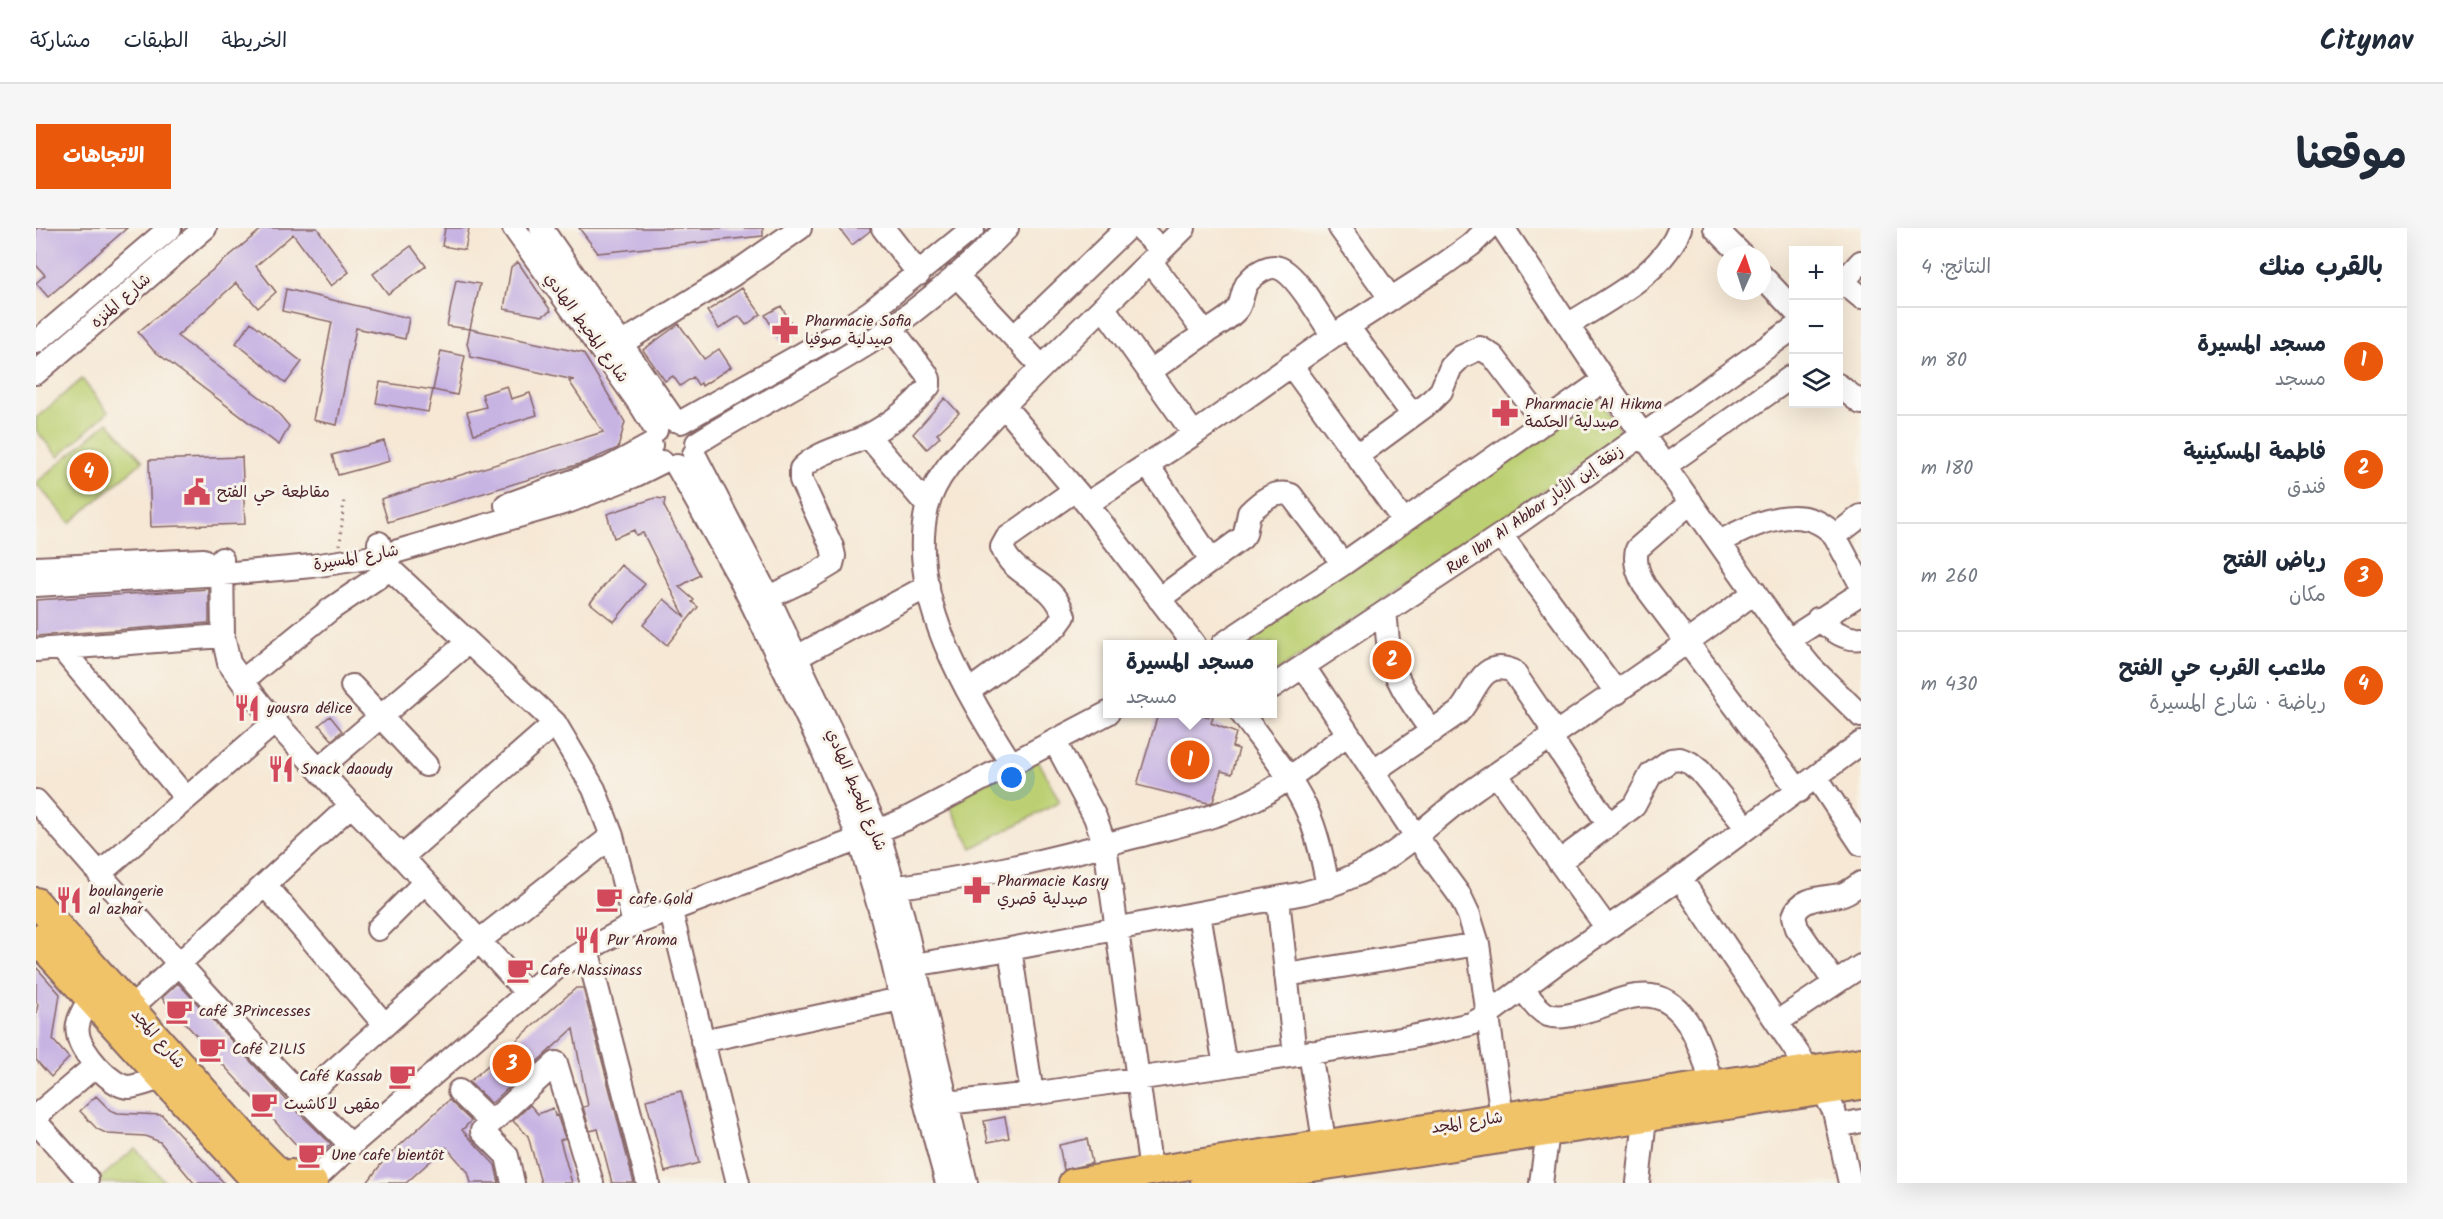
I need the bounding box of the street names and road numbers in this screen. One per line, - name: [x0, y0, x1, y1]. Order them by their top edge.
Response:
- street label: شارع المنزه: [85, 268, 157, 334]
- street label: شارع المحيط الهادي: [537, 268, 635, 388]
- street label: Rue Ibn Al Abbar زنقة إبن الأبار: [1441, 439, 1629, 581]
- street label: شارع المسيرة: [311, 538, 401, 578]
- street label: شارع المحيط الهادي: [819, 725, 893, 855]
- street label: شارع المجد: [125, 1003, 191, 1075]
- street label: شارع المجد: [1429, 1105, 1505, 1141]

